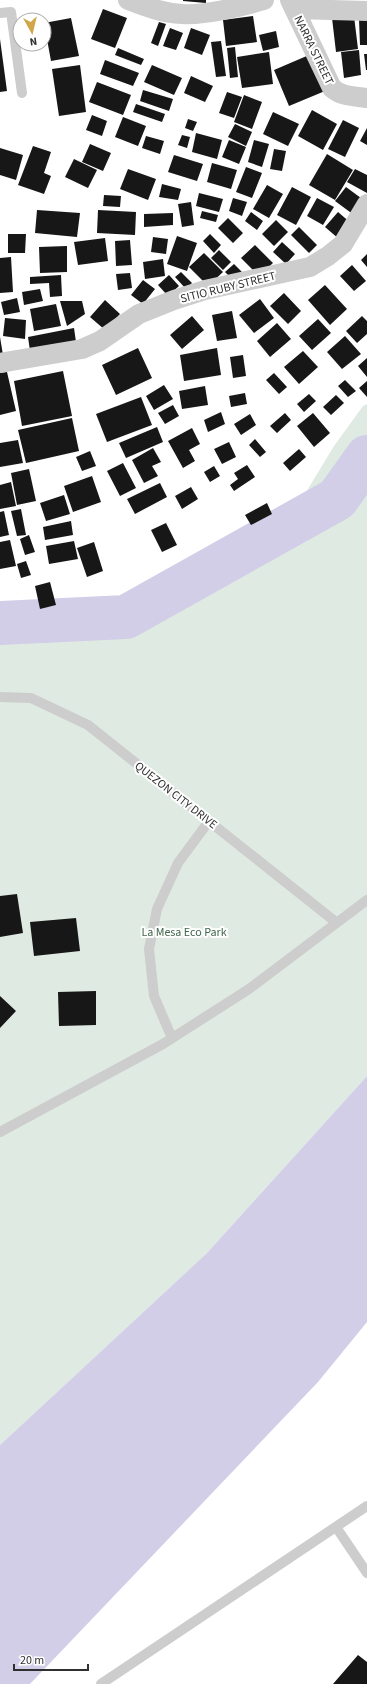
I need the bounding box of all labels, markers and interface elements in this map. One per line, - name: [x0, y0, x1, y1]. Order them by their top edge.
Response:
- north arrow: [12, 12, 52, 52]
- street label: NARRA STREET: [289, 13, 338, 88]
- text: N: [29, 33, 38, 49]
- street label: SITIO RUBY STREET: [179, 267, 278, 308]
- street label: QUEZON CITY DRIVE: [131, 758, 221, 833]
- park label: La Mesa Eco Park: [141, 924, 227, 941]
- scale bar: [14, 1646, 88, 1672]
- text: 20 m: [20, 1652, 44, 1669]

